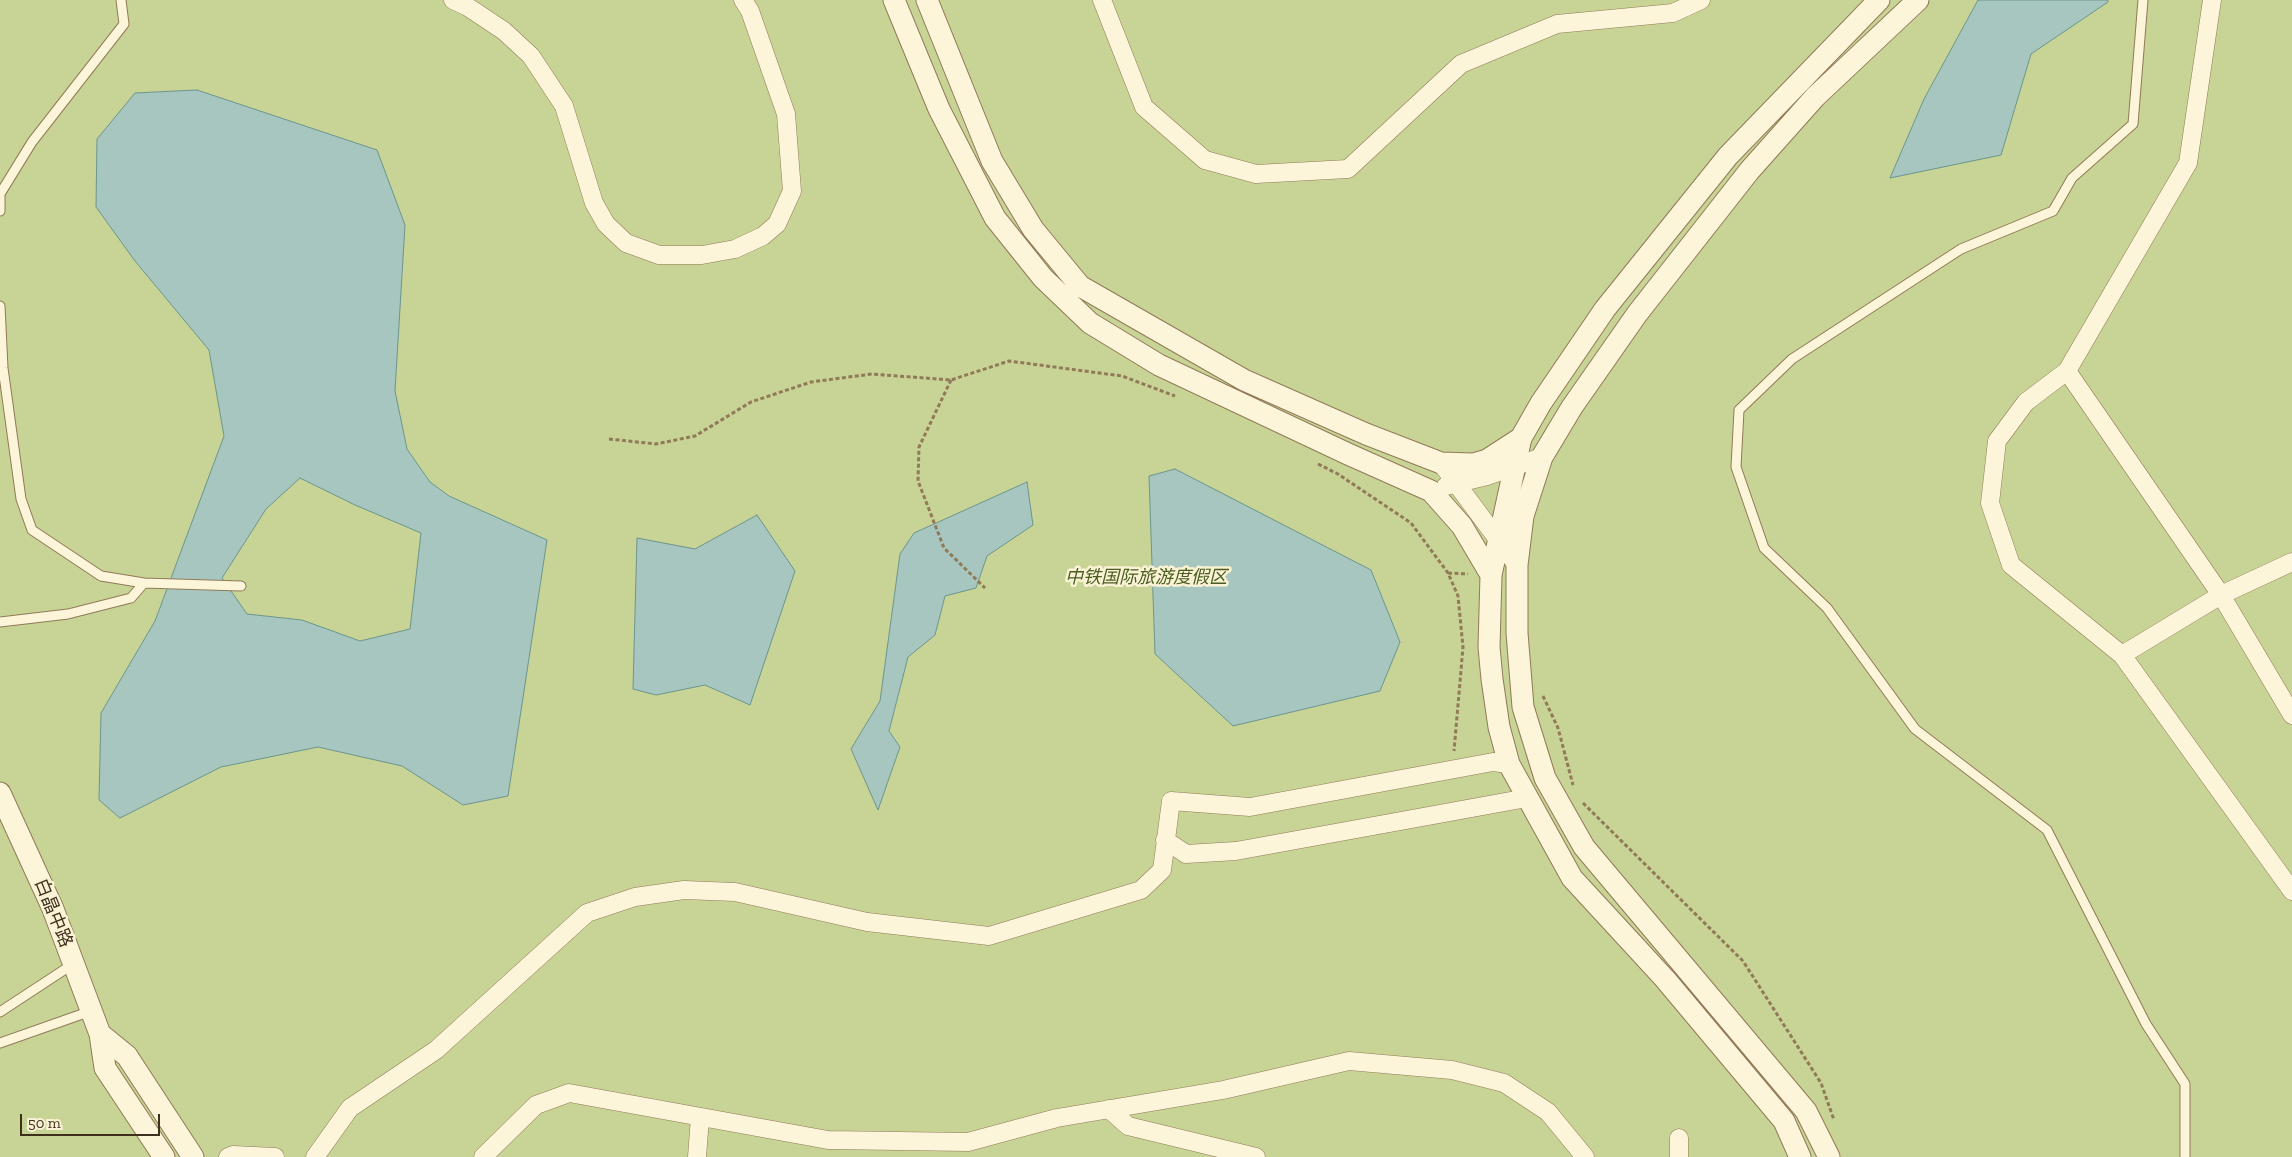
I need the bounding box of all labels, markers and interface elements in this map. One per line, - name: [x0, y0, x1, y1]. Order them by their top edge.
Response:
- park label: 中铁国际旅游度假区: [1065, 567, 1227, 589]
- street label: 白晶中路: [30, 876, 76, 950]
- scale bar: [22, 1104, 162, 1136]
- text: 50 m: [28, 1114, 61, 1132]

